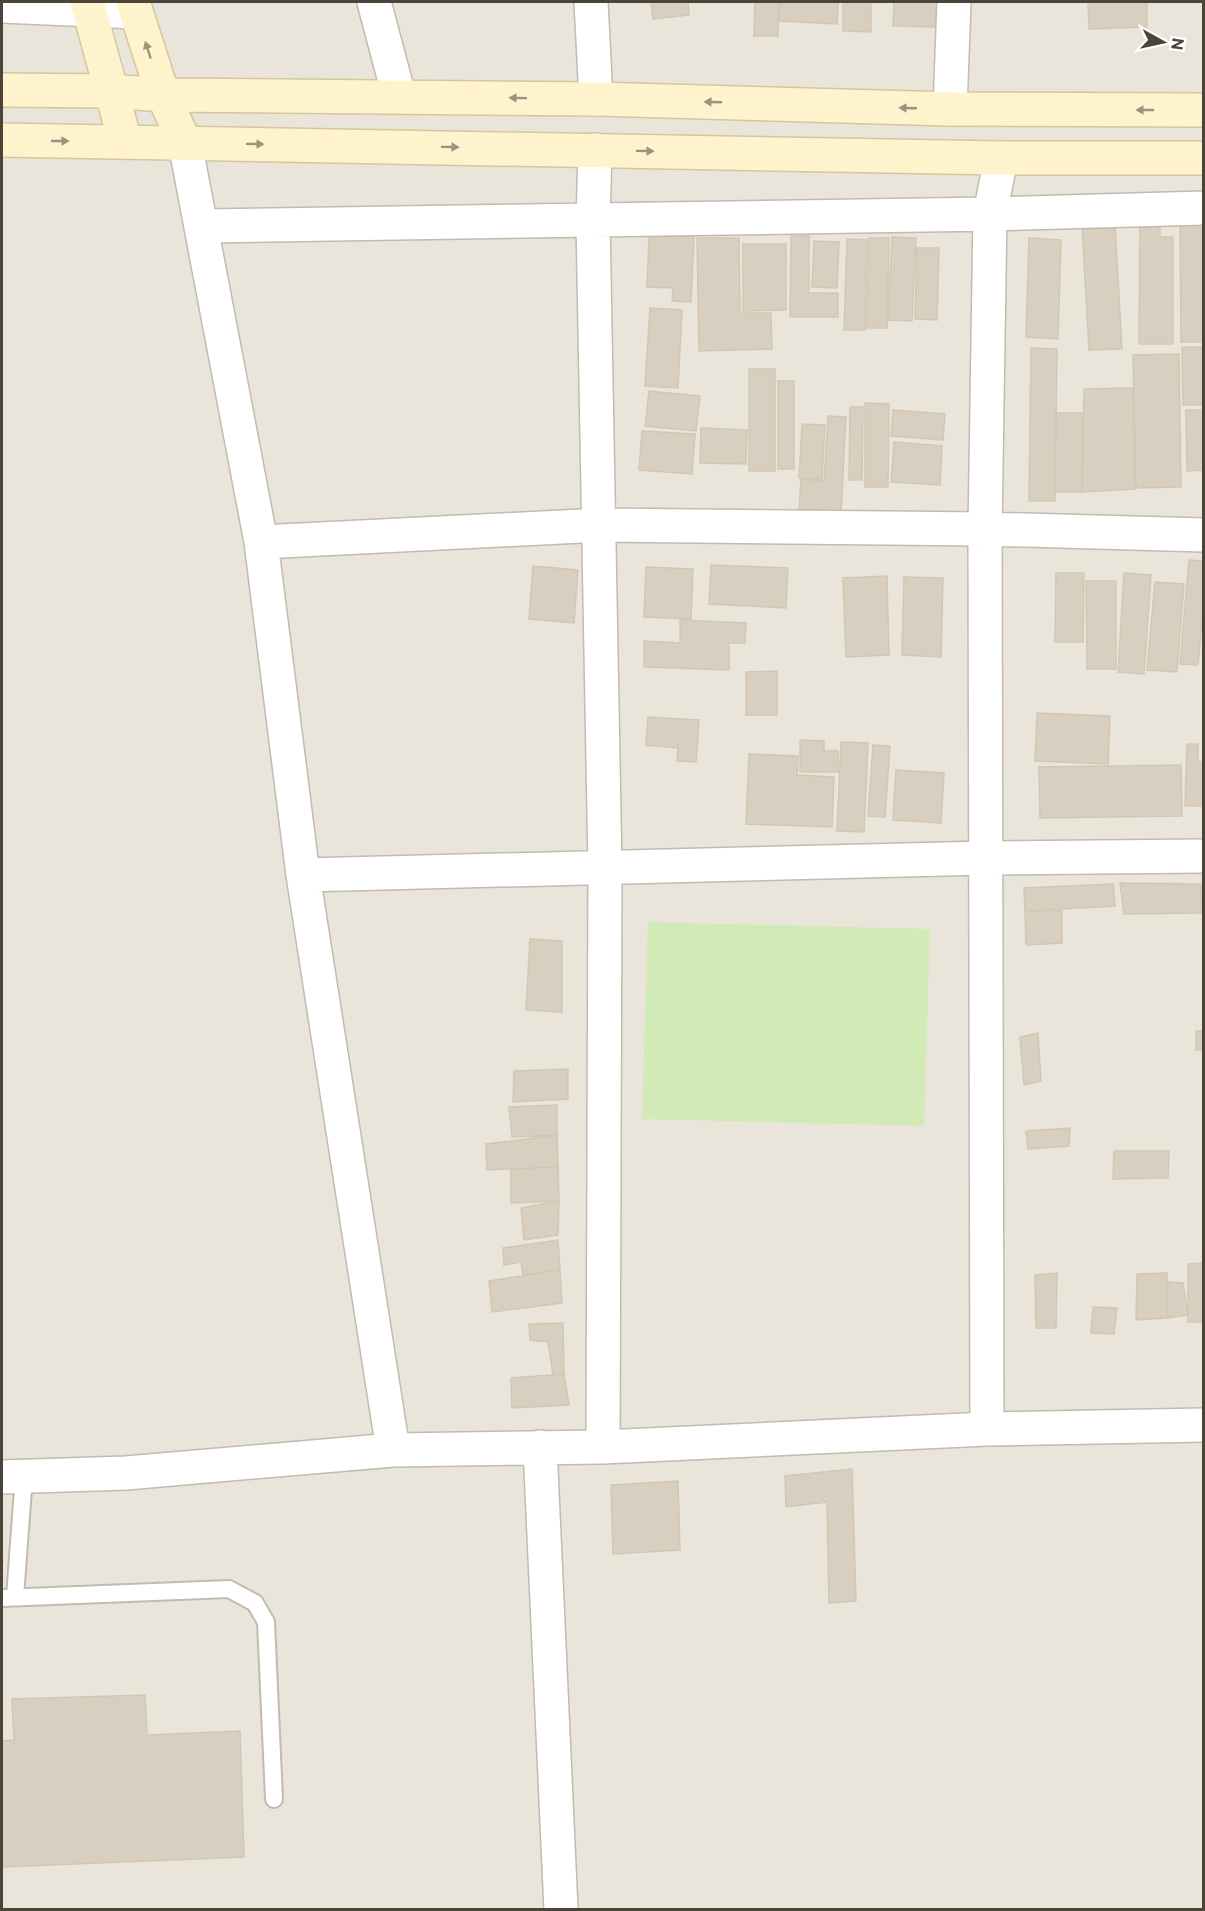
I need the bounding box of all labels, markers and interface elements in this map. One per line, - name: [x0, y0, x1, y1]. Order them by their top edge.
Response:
- north arrow: [1133, 12, 1193, 72]
- text: N: [1168, 37, 1189, 51]
- one-way arrow: [143, 41, 152, 59]
- one-way arrow: [509, 93, 528, 103]
- one-way arrow: [704, 98, 723, 107]
- one-way arrow: [899, 104, 918, 113]
- one-way arrow: [1136, 105, 1155, 115]
- one-way arrow: [50, 136, 69, 146]
- one-way arrow: [245, 139, 264, 149]
- one-way arrow: [440, 143, 459, 152]
- one-way arrow: [635, 146, 654, 155]

